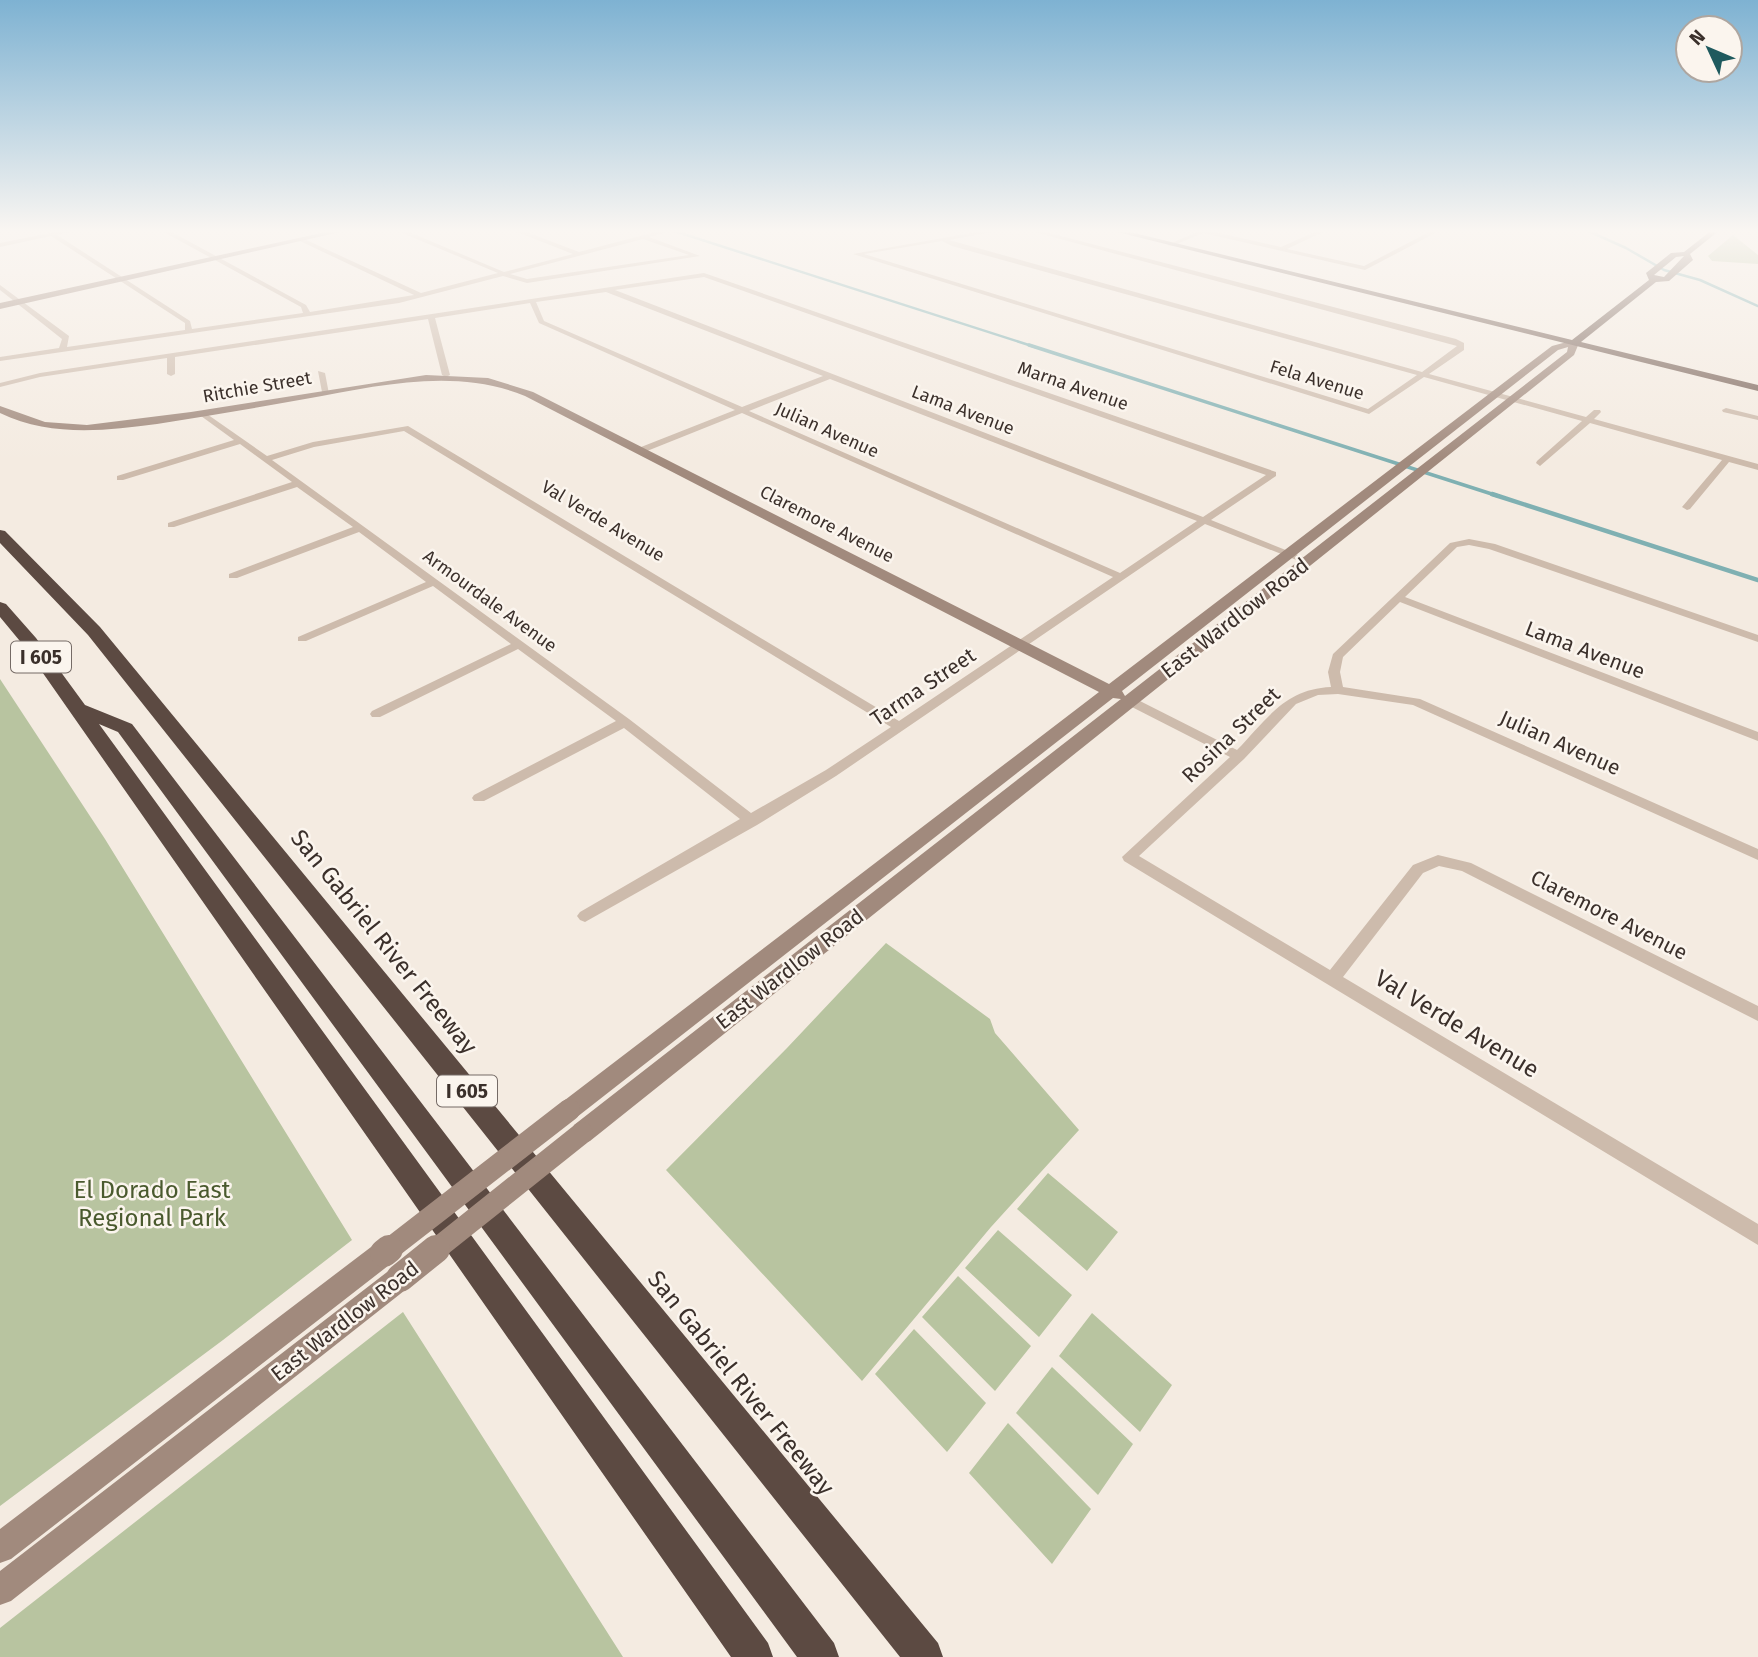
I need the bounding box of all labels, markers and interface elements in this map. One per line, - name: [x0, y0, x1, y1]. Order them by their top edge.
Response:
- north arrow: [1674, 14, 1744, 84]
- text: N: [1684, 25, 1710, 50]
- street label: Fela Avenue: [1267, 355, 1367, 405]
- street label: Marna Avenue: [1015, 357, 1131, 415]
- street label: Ritchie Street: [201, 367, 313, 407]
- street label: Lama Avenue: [908, 380, 1018, 440]
- street label: Julian Avenue: [772, 397, 882, 463]
- street label: Val Verde Avenue: [537, 476, 669, 566]
- street label: Claremore Avenue: [756, 481, 898, 567]
- street label: Armourdale Avenue: [419, 545, 561, 657]
- street label: East Wardlow Road: [1156, 552, 1314, 684]
- street label: Lama Avenue: [1521, 615, 1649, 685]
- road number: I 605: [11, 642, 71, 672]
- street label: Tarma Street: [865, 642, 981, 732]
- street label: Rosina Street: [1176, 681, 1286, 788]
- street label: Julian Avenue: [1495, 705, 1625, 781]
- street label: San Gabriel River Freeway: [285, 824, 483, 1060]
- street label: Claremore Avenue: [1526, 864, 1692, 966]
- street label: East Wardlow Road: [711, 903, 869, 1035]
- street label: Val Verde Avenue: [1370, 964, 1544, 1084]
- road number: I 605: [437, 1076, 497, 1106]
- park label: El Dorado East Regional Park: [74, 1176, 231, 1232]
- street label: East Wardlow Road: [266, 1255, 424, 1387]
- street label: San Gabriel River Freeway: [642, 1265, 840, 1501]

